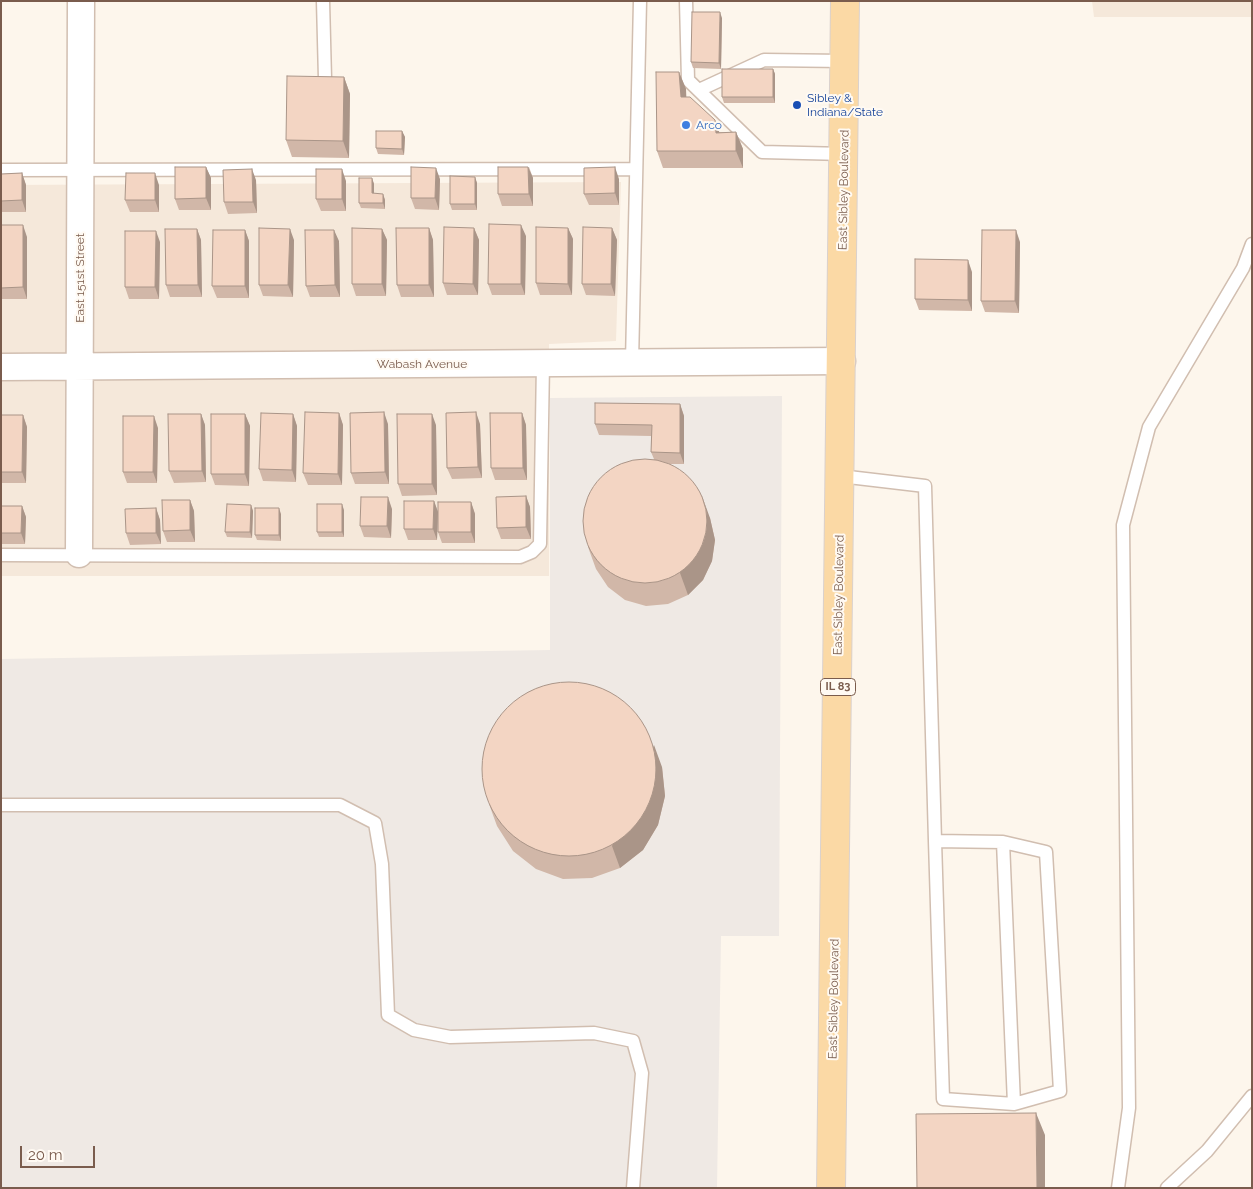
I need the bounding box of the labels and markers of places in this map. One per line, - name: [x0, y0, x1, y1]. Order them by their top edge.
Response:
- place label: Sibley & Indiana/State: [807, 91, 883, 119]
- marker: Sibley & Indiana/State: [791, 99, 803, 111]
- place label: Arco: [696, 118, 722, 132]
- marker: Arco: [680, 119, 692, 131]

